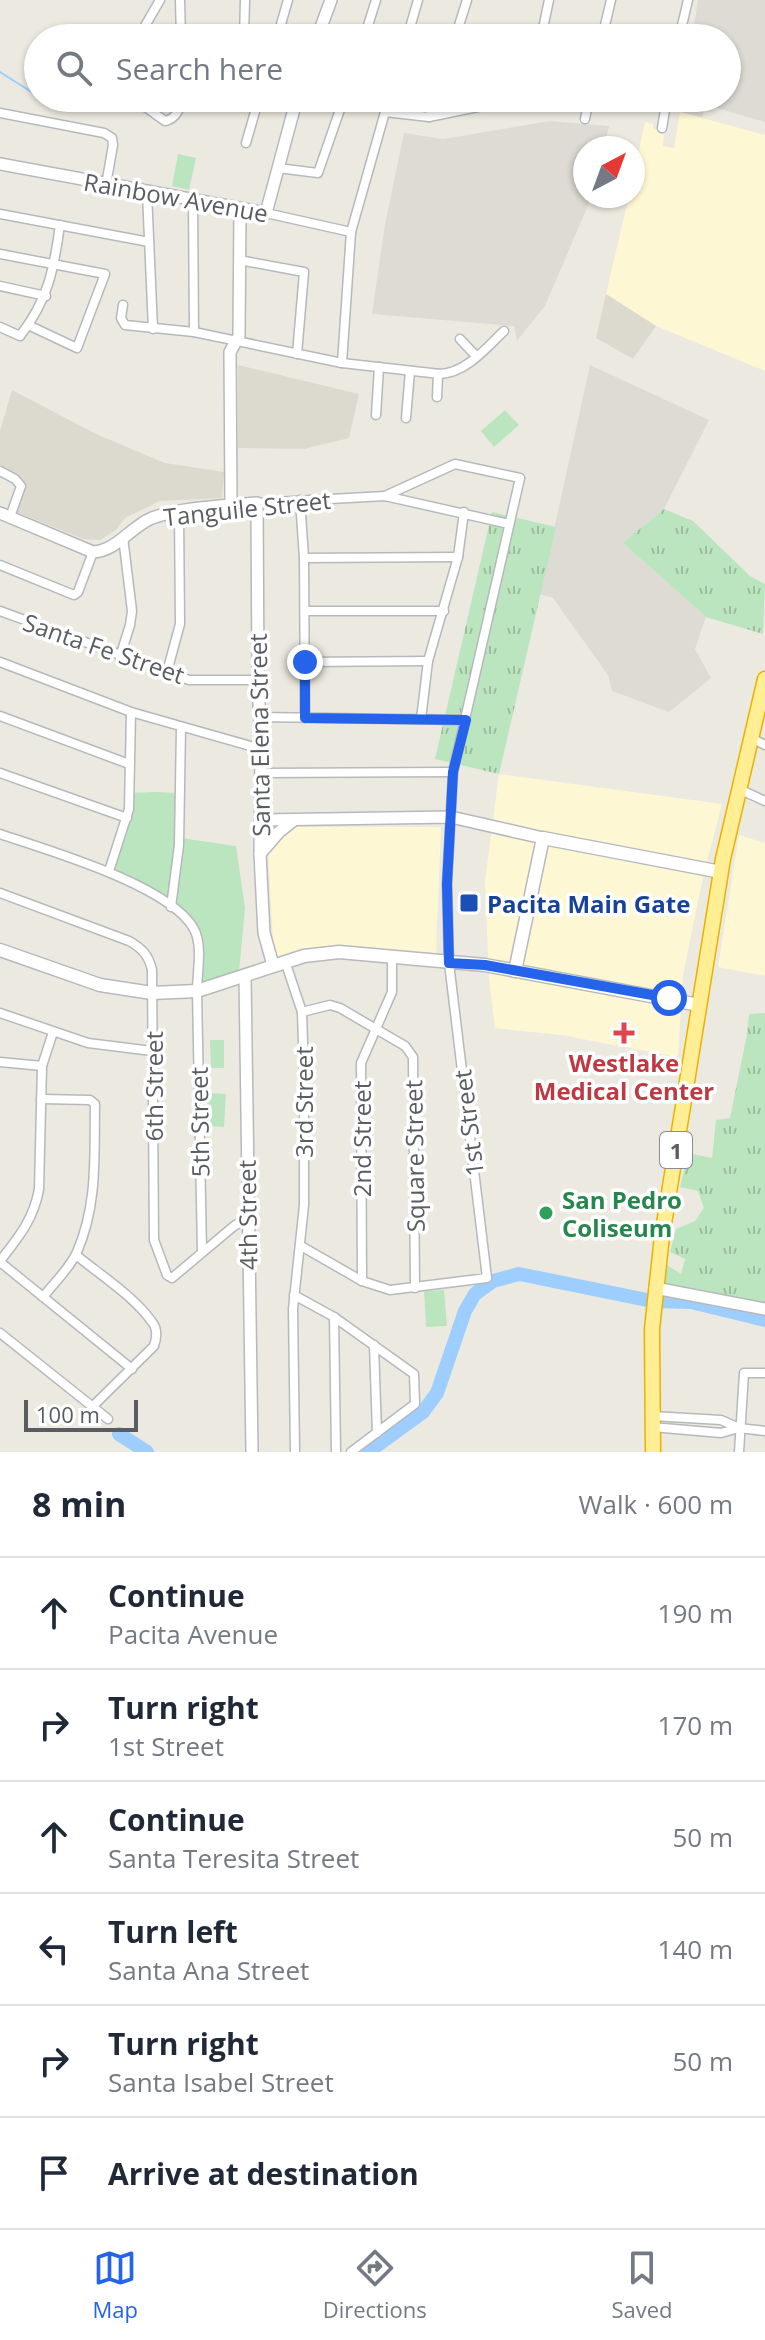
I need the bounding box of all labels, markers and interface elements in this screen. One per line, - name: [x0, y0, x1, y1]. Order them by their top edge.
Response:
- search box: [24, 24, 741, 112]
- icon: search: [52, 46, 96, 90]
- text: Search here: [116, 48, 283, 89]
- north arrow: [573, 136, 645, 208]
- street label: Rainbow Avenue: [81, 165, 271, 229]
- street label: Tanguile Street: [162, 483, 332, 533]
- street label: Santa Fe Street: [19, 605, 189, 691]
- street label: Santa Elena Street: [241, 633, 277, 837]
- route end: [287, 644, 323, 680]
- place label: Pacita Main Gate: [487, 887, 690, 920]
- marker: Pacita Main Gate: [458, 892, 480, 914]
- route start: [651, 980, 687, 1016]
- marker: Westlake Medical Center: [613, 1022, 635, 1044]
- street label: 6th Street: [137, 1031, 170, 1141]
- street label: 3rd Street: [287, 1046, 320, 1158]
- place label: Westlake Medical Center: [534, 1046, 714, 1107]
- street label: 5th Street: [182, 1067, 216, 1177]
- street label: 1st Street: [445, 1068, 491, 1178]
- street label: Square Street: [396, 1079, 432, 1233]
- street label: 2nd Street: [345, 1081, 378, 1197]
- road number: 1: [660, 1132, 692, 1168]
- street label: 4th Street: [230, 1160, 264, 1270]
- place label: San Pedro Coliseum: [562, 1183, 682, 1244]
- marker: San Pedro Coliseum: [537, 1204, 555, 1222]
- scale bar: [24, 1396, 138, 1432]
- text: 100 m: [36, 1399, 100, 1429]
- text: 8 min: [32, 1481, 126, 1527]
- text: Walk · 600 m: [579, 1486, 733, 1522]
- text: Continue: [108, 1575, 245, 1616]
- icon: ahead: [32, 1591, 76, 1635]
- text: 190 m: [658, 1595, 733, 1631]
- text: Pacita Avenue: [108, 1616, 278, 1652]
- text: Turn right: [108, 1687, 259, 1728]
- icon: right: [32, 1703, 76, 1747]
- text: 170 m: [658, 1707, 733, 1743]
- text: 1st Street: [108, 1728, 224, 1764]
- text: Continue: [108, 1799, 245, 1840]
- icon: ahead: [32, 1815, 76, 1859]
- text: 50 m: [672, 1819, 733, 1855]
- text: Santa Teresita Street: [108, 1840, 359, 1876]
- text: Turn left: [108, 1911, 238, 1952]
- icon: left: [32, 1927, 76, 1971]
- text: 140 m: [658, 1931, 733, 1967]
- text: Santa Ana Street: [108, 1952, 309, 1988]
- text: Turn right: [108, 2023, 259, 2064]
- icon: right: [32, 2039, 76, 2083]
- text: 50 m: [672, 2043, 733, 2079]
- text: Santa Isabel Street: [108, 2064, 334, 2100]
- icon: arrive: [32, 2151, 76, 2195]
- text: Arrive at destination: [108, 2153, 419, 2194]
- tab: Map: [92, 2246, 138, 2324]
- tab: Directions: [323, 2246, 427, 2324]
- tab: Saved: [611, 2246, 673, 2324]

